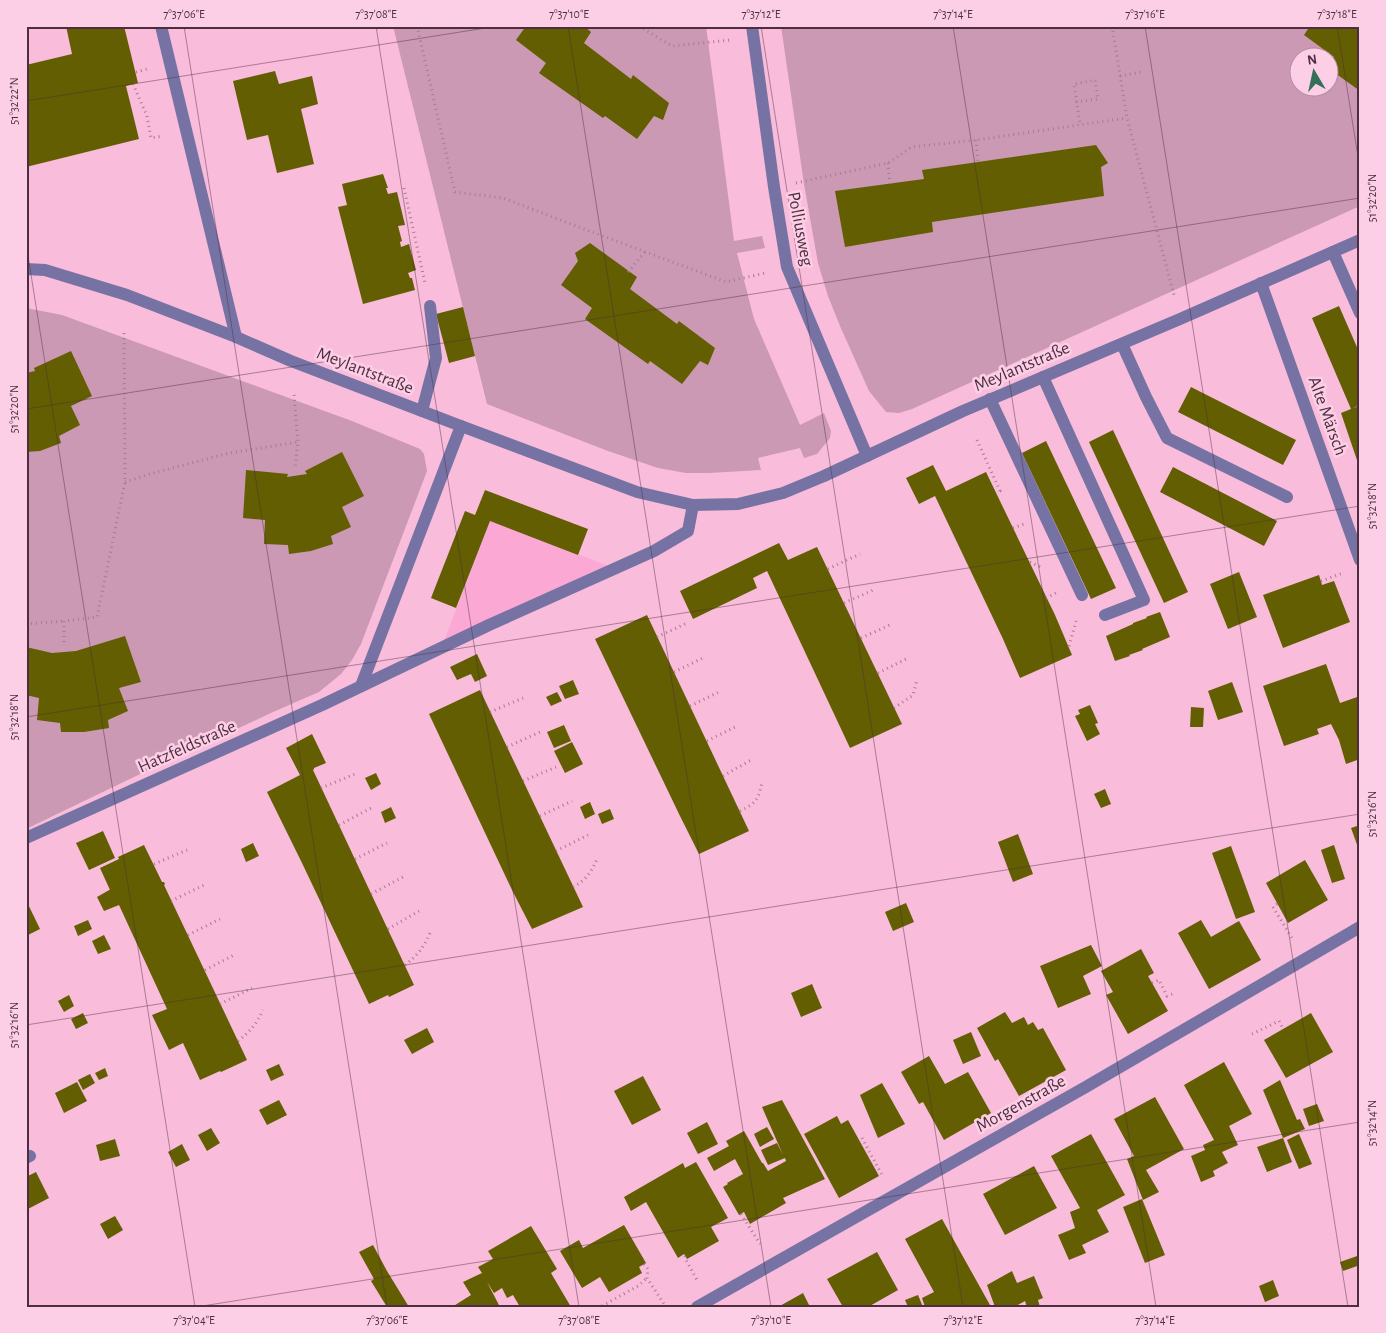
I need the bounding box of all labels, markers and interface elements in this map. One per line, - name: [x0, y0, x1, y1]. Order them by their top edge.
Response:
- text: 7°37'06"E: [163, 8, 205, 20]
- text: 7°37'08"E: [355, 8, 397, 20]
- text: 7°37'10"E: [549, 8, 589, 20]
- text: 7°37'12"E: [741, 8, 781, 20]
- text: 7°37'14"E: [933, 8, 973, 20]
- text: 7°37'16"E: [1125, 8, 1165, 20]
- text: 7°37'18"E: [1317, 8, 1357, 20]
- north arrow: [1288, 48, 1338, 98]
- text: N: [1306, 52, 1318, 68]
- text: 51°32'22"N: [8, 77, 20, 125]
- text: 51°32'20"N: [1366, 174, 1378, 222]
- street label: Polliusweg: [784, 190, 816, 268]
- street label: Meylantstraße: [972, 339, 1072, 395]
- street label: Meylantstraße: [314, 344, 416, 398]
- street label: Alte Märsch: [1304, 374, 1350, 458]
- text: 51°32'20"N: [8, 385, 20, 433]
- text: 51°32'18"N: [1366, 483, 1378, 529]
- text: 51°32'18"N: [8, 694, 20, 740]
- street label: Hatzfeldstraße: [135, 717, 239, 777]
- text: 51°32'16"N: [1366, 791, 1378, 837]
- text: 51°32'16"N: [8, 1002, 20, 1048]
- street label: Morgenstraße: [973, 1072, 1069, 1136]
- text: 51°32'14"N: [1366, 1100, 1378, 1146]
- text: 7°37'04"E: [173, 1314, 215, 1326]
- text: 7°37'06"E: [366, 1314, 408, 1326]
- text: 7°37'08"E: [558, 1314, 600, 1326]
- text: 7°37'10"E: [751, 1314, 791, 1326]
- text: 7°37'12"E: [943, 1314, 983, 1326]
- text: 7°37'14"E: [1135, 1314, 1175, 1326]

